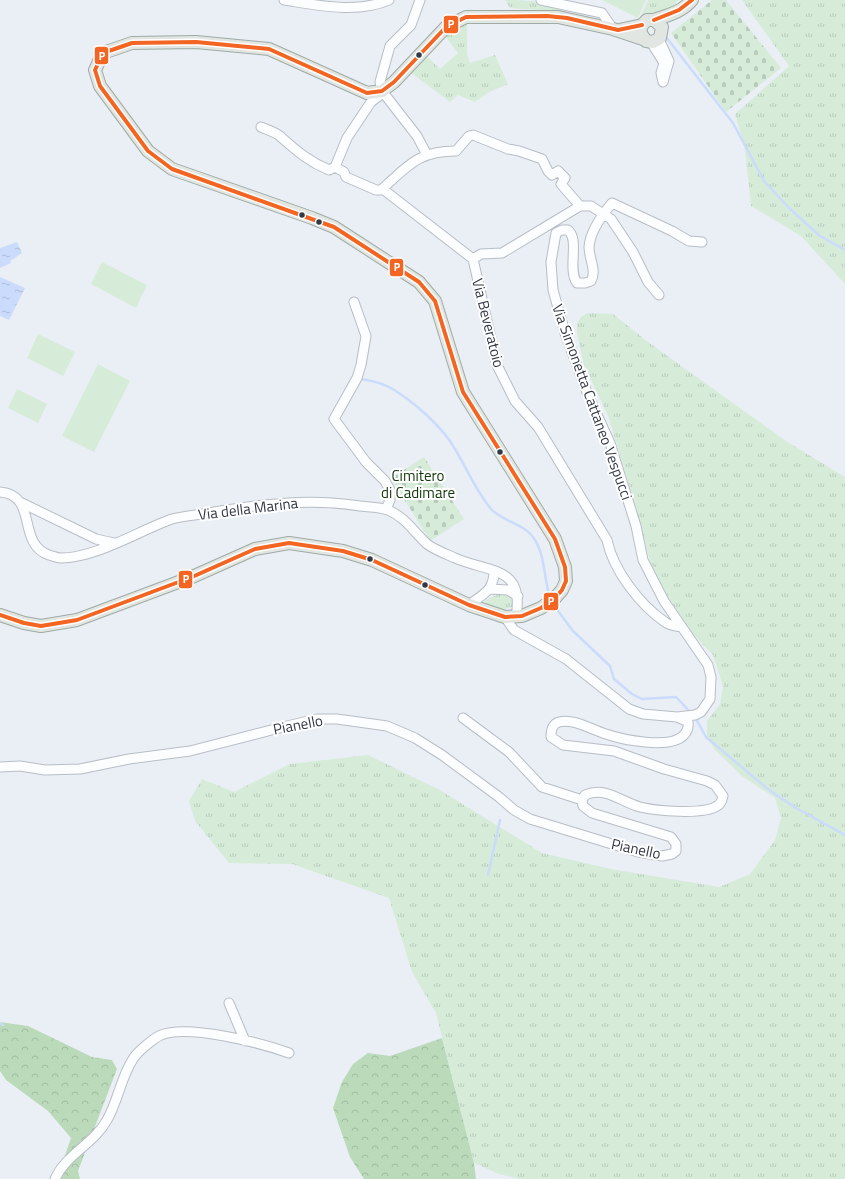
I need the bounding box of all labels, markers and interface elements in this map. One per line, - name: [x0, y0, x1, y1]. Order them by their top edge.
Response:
- line badge: P: [443, 15, 459, 34]
- text: P: [448, 16, 455, 32]
- line badge: P: [94, 46, 109, 65]
- text: P: [99, 48, 106, 64]
- unlabelled marker: [414, 50, 424, 60]
- unlabelled marker: [297, 210, 307, 220]
- unlabelled marker: [314, 217, 324, 227]
- line badge: P: [389, 258, 404, 277]
- text: P: [394, 259, 401, 275]
- street label: Via Beveratoio: [466, 276, 511, 370]
- street label: Via Simonetta Cattaneo Vespucci: [546, 301, 639, 503]
- unlabelled marker: [495, 447, 505, 457]
- park label: Cimitero di Cadimare: [381, 464, 455, 504]
- street label: Via della Marina: [197, 491, 300, 526]
- unlabelled marker: [365, 554, 375, 564]
- line badge: P: [178, 570, 193, 589]
- text: P: [183, 571, 190, 587]
- unlabelled marker: [420, 580, 430, 590]
- line badge: P: [543, 592, 559, 611]
- text: P: [548, 593, 555, 609]
- street label: Pianello: [271, 708, 325, 741]
- street label: Pianello: [609, 832, 663, 865]

